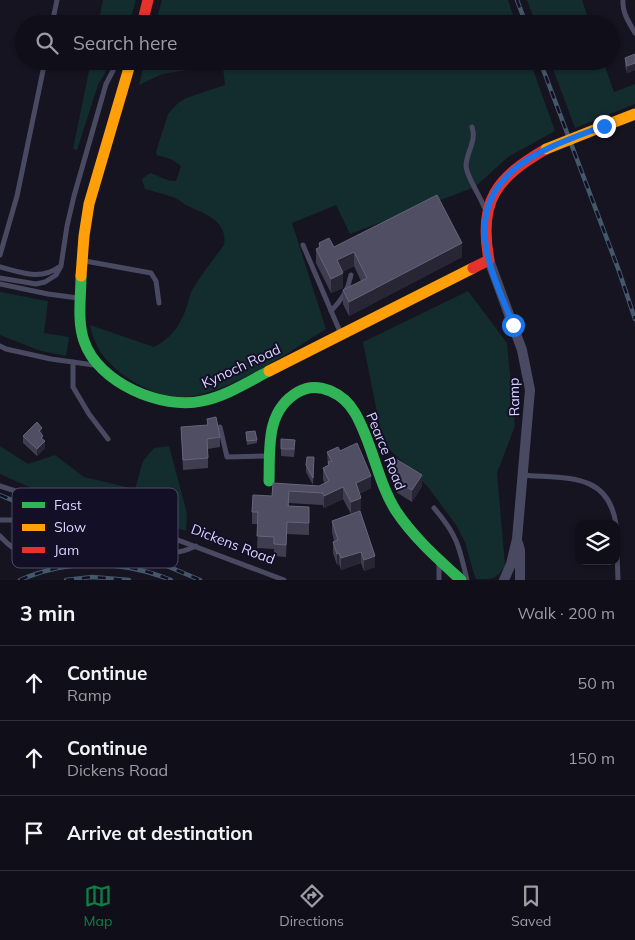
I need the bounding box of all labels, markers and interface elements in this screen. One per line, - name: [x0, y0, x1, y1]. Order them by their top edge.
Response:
- search box: [15, 15, 620, 70]
- icon: search: [33, 29, 61, 57]
- text: Search here: [73, 31, 177, 55]
- route end: [593, 115, 616, 138]
- route start: [502, 314, 525, 337]
- street label: Kynoch Road: [199, 340, 283, 392]
- street label: Ramp: [505, 377, 523, 417]
- street label: Pearce Road: [362, 410, 410, 492]
- legend: [12, 488, 178, 568]
- text: Fast: [54, 496, 82, 514]
- text: Slow: [54, 518, 86, 536]
- street label: Dickens Road: [188, 520, 278, 568]
- map controls: [575, 520, 620, 565]
- button: layers: [575, 520, 620, 565]
- text: Jam: [54, 541, 79, 559]
- text: 3 min: [20, 600, 75, 626]
- text: Walk · 200 m: [517, 603, 615, 623]
- text: Continue: [67, 661, 147, 685]
- icon: ahead: [20, 669, 48, 697]
- text: 50 m: [578, 673, 615, 693]
- text: Ramp: [67, 685, 111, 705]
- text: Continue: [67, 736, 147, 760]
- icon: ahead: [20, 744, 48, 772]
- text: 150 m: [568, 748, 615, 768]
- text: Dickens Road: [67, 760, 168, 780]
- icon: arrive: [20, 819, 48, 847]
- text: Arrive at destination: [67, 821, 253, 845]
- tab: Map: [84, 882, 112, 930]
- tab: Directions: [279, 882, 344, 930]
- tab: Saved: [511, 882, 551, 930]

